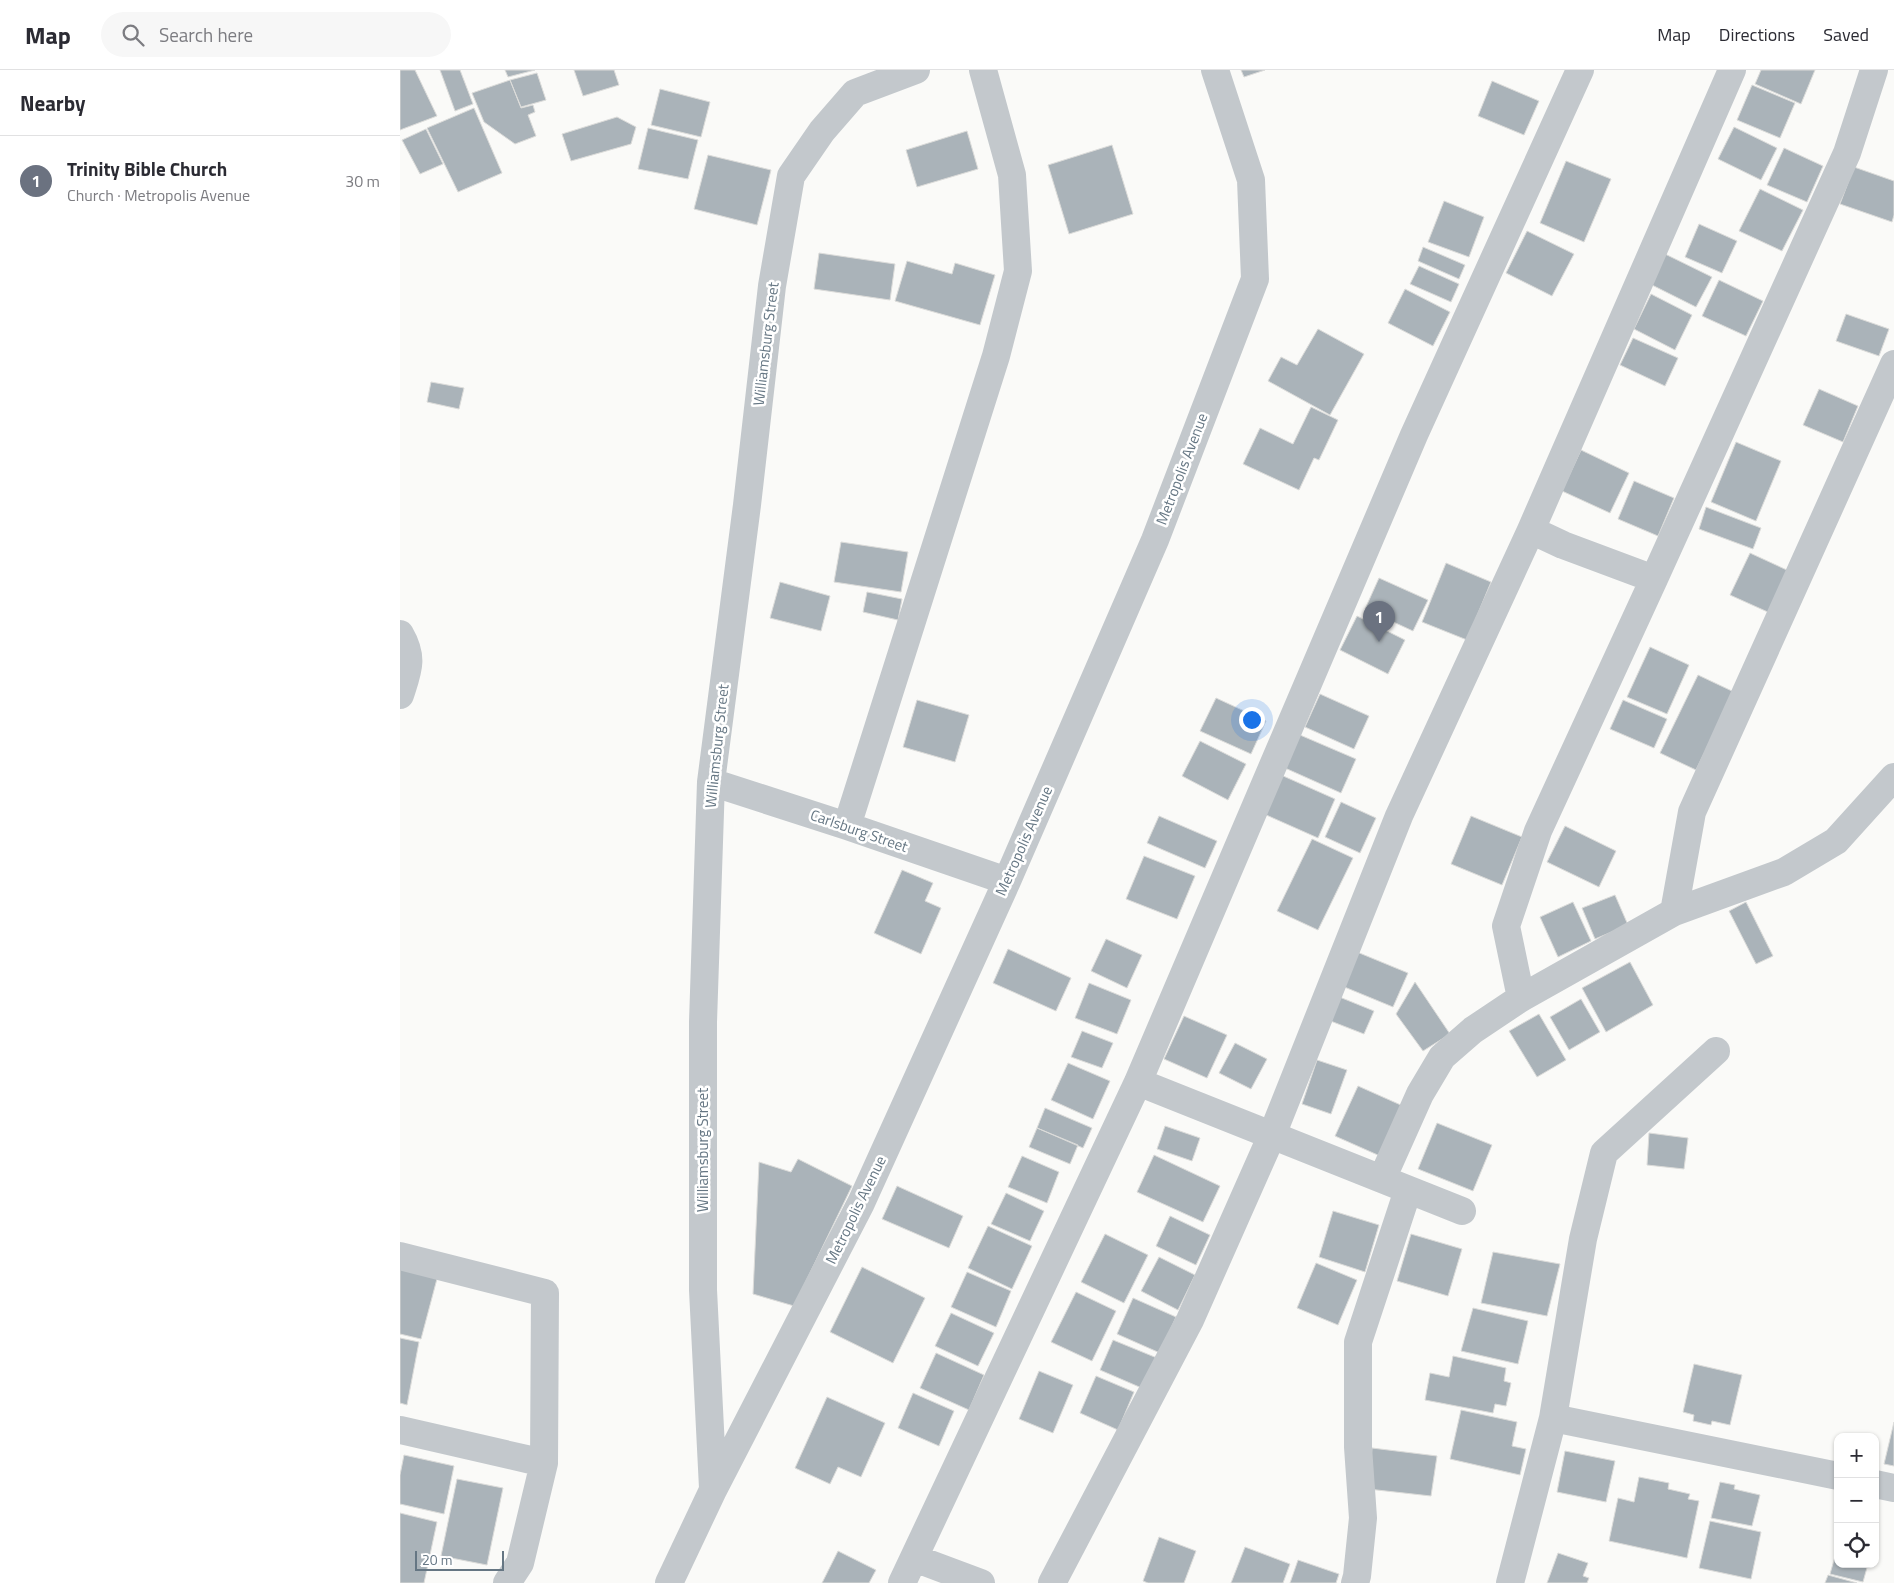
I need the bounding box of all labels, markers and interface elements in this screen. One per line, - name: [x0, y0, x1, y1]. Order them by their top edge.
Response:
- search box: [101, 12, 451, 57]
- text: Map: [25, 17, 71, 53]
- text: Search here: [159, 20, 253, 49]
- icon: search: [119, 21, 147, 49]
- text: Map: [1657, 21, 1691, 48]
- text: Directions: [1719, 21, 1795, 48]
- text: Saved: [1823, 21, 1869, 48]
- text: Nearby: [20, 87, 85, 119]
- text: Trinity Bible Church: [67, 154, 227, 183]
- text: 1: [32, 169, 40, 193]
- text: 30 m: [345, 169, 380, 193]
- text: Church · Metropolis Avenue: [67, 183, 250, 207]
- street label: Williamsburg Street: [747, 280, 785, 407]
- street label: Metropolis Avenue: [1150, 410, 1213, 528]
- pin: 1: [1363, 601, 1395, 642]
- street label: Williamsburg Street: [699, 682, 735, 809]
- your location: [1239, 707, 1265, 733]
- street label: Metropolis Avenue: [989, 782, 1058, 899]
- street label: Carlsburg Street: [807, 803, 912, 858]
- street label: Williamsburg Street: [691, 1087, 714, 1212]
- street label: Metropolis Avenue: [819, 1152, 892, 1268]
- map controls: [1834, 1433, 1879, 1568]
- button: +: [1834, 1433, 1879, 1478]
- button: −: [1834, 1478, 1879, 1523]
- button: locate: [1834, 1523, 1879, 1568]
- scale bar: [415, 1548, 504, 1571]
- text: 20 m: [422, 1549, 452, 1570]

